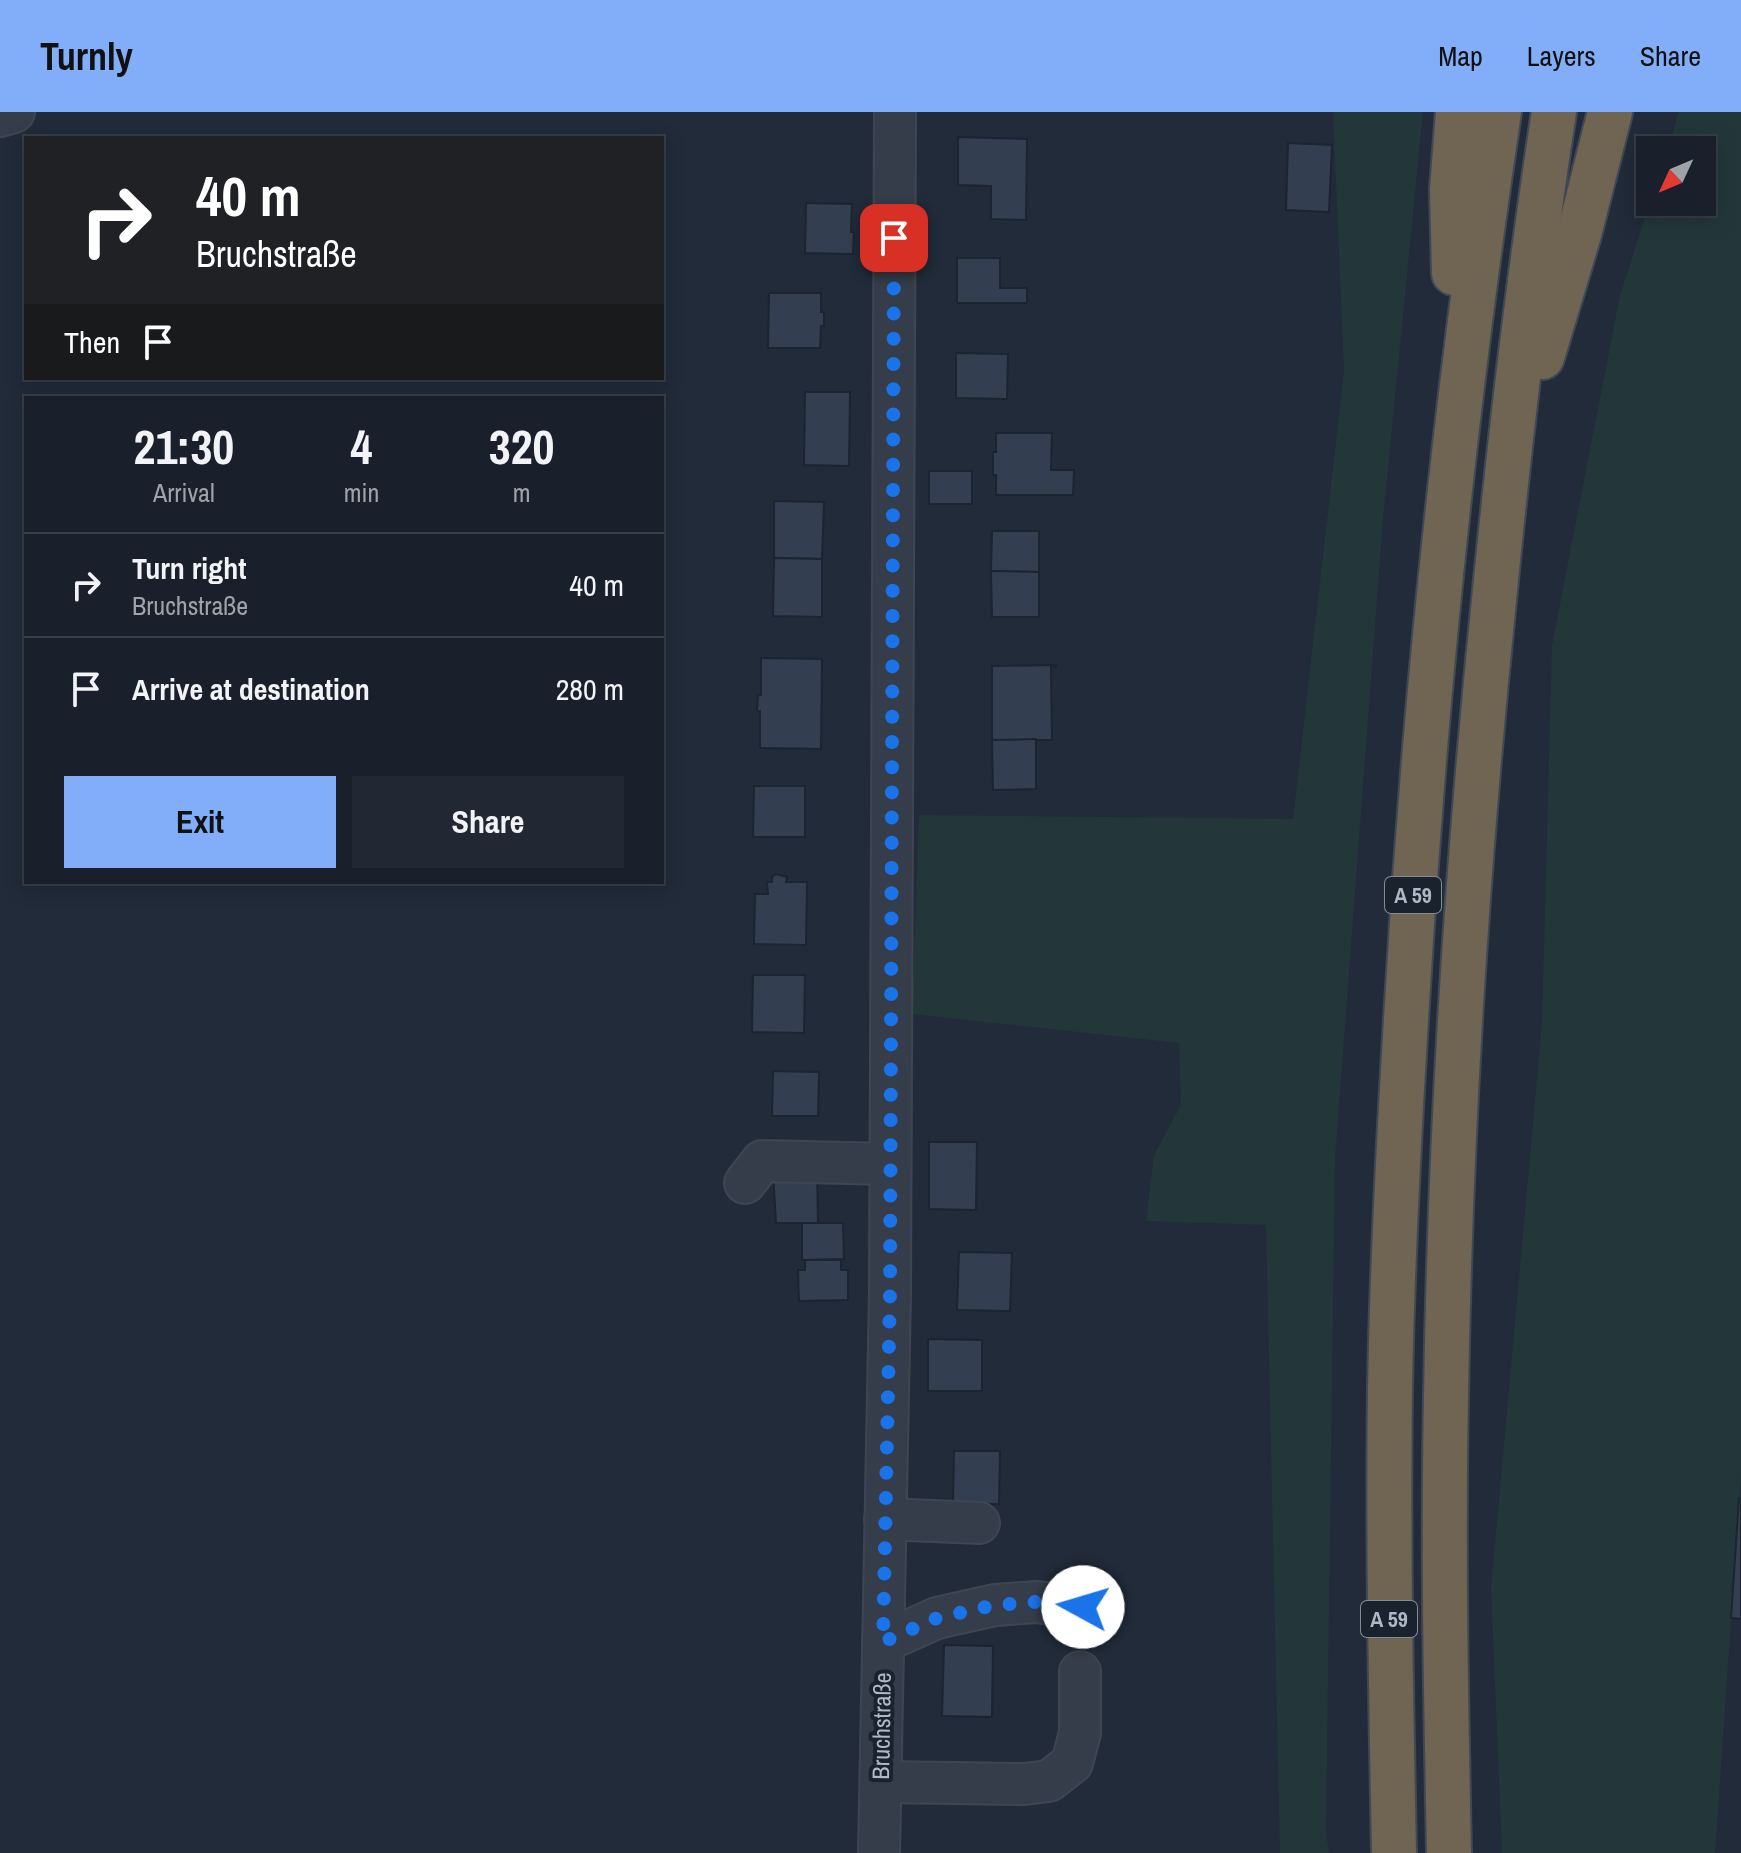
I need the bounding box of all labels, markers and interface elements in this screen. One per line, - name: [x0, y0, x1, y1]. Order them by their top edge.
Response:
- text: Turnly: [40, 31, 133, 82]
- text: Map: [1438, 37, 1483, 75]
- text: Layers: [1527, 37, 1596, 75]
- text: Share: [1640, 37, 1701, 75]
- north arrow: [1636, 136, 1716, 216]
- map controls: [1636, 136, 1716, 216]
- text: 40 m: [196, 158, 301, 233]
- icon: right: [64, 168, 168, 272]
- pin: [860, 204, 928, 272]
- icon: arrive: [872, 216, 916, 260]
- text: Bruchstraße: [196, 230, 357, 278]
- icon: arrive: [136, 320, 180, 364]
- text: Then: [64, 322, 120, 362]
- text: 21:30: [134, 414, 234, 479]
- text: 4: [351, 414, 372, 479]
- text: 320: [489, 414, 554, 479]
- text: Arrival: [153, 475, 215, 510]
- text: min: [344, 475, 379, 510]
- text: m: [513, 475, 531, 510]
- text: Turn right: [132, 548, 246, 588]
- icon: right: [64, 563, 108, 607]
- text: 40 m: [569, 565, 624, 605]
- text: Bruchstraße: [132, 588, 248, 623]
- icon: arrive: [64, 667, 108, 711]
- text: Arrive at destination: [132, 669, 370, 709]
- text: 280 m: [556, 669, 624, 709]
- button: Exit: [64, 776, 336, 868]
- button: Share: [352, 776, 624, 868]
- road number: A 59: [1385, 877, 1441, 913]
- position arrow: [1041, 1565, 1125, 1649]
- road number: A 59: [1361, 1601, 1417, 1637]
- street label: Bruchstraße: [864, 1672, 898, 1780]

